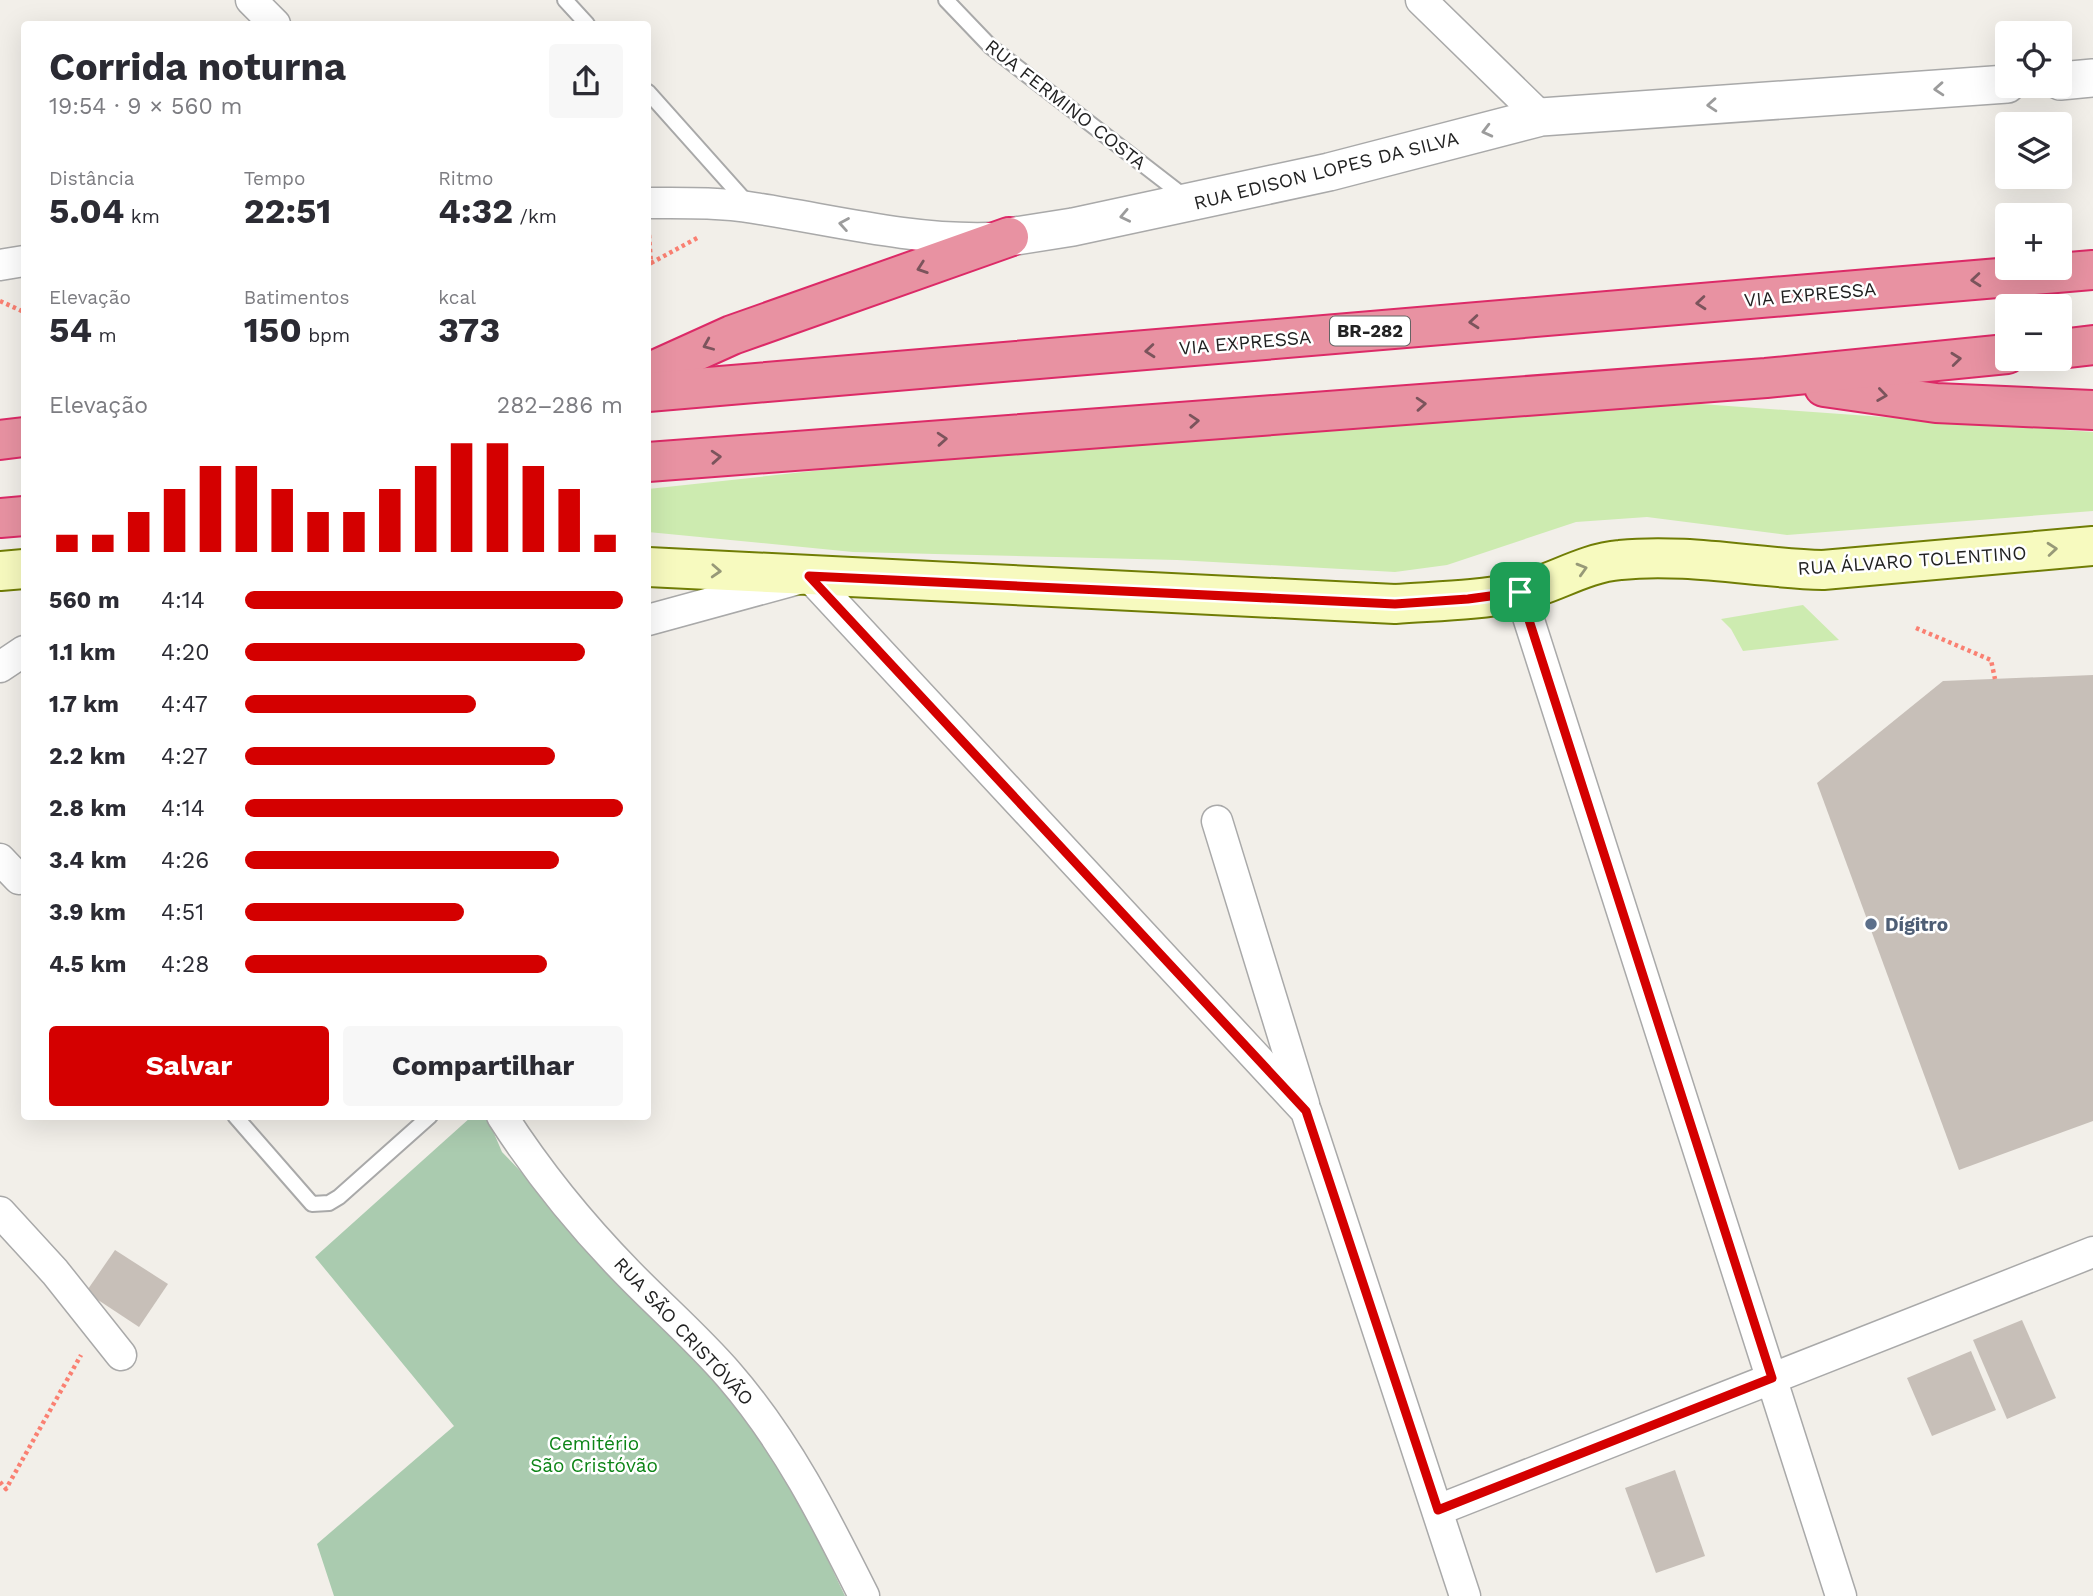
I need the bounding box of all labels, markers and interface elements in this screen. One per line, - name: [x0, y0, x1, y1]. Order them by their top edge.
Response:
- map controls: [1995, 21, 2072, 371]
- button: locate: [1995, 21, 2072, 98]
- street label: RUA FERMINO COSTA: [981, 34, 1151, 175]
- button: share: [549, 44, 623, 118]
- text: Corrida noturna: [49, 45, 346, 89]
- one-way arrow: [1933, 81, 1944, 96]
- text: 19:54 · 9 × 560 m: [49, 93, 243, 120]
- one-way arrow: [1706, 97, 1717, 112]
- button: layers: [1995, 112, 2072, 189]
- one-way arrow: [1481, 123, 1493, 137]
- street label: RUA EDISON LOPES DA SILVA: [1191, 126, 1461, 215]
- text: Distância: [49, 167, 135, 190]
- text: Tempo: [244, 167, 305, 190]
- text: Ritmo: [438, 167, 493, 190]
- text: 5.04: [49, 190, 124, 232]
- text: 22:51: [244, 190, 331, 232]
- text: 4:32: [438, 190, 513, 232]
- button: +: [1995, 203, 2072, 280]
- text: km: [124, 205, 160, 228]
- text: /km: [513, 205, 557, 228]
- one-way arrow: [1119, 208, 1131, 223]
- one-way arrow: [838, 217, 850, 232]
- one-way arrow: [916, 260, 928, 274]
- one-way arrow: [1970, 272, 1982, 287]
- street label: VIA EXPRESSA: [1743, 277, 1878, 312]
- text: Elevação: [49, 286, 131, 309]
- text: Batimentos: [244, 286, 350, 309]
- text: kcal: [438, 286, 476, 309]
- button: −: [1995, 294, 2072, 371]
- one-way arrow: [1695, 295, 1706, 310]
- text: 54: [49, 309, 92, 351]
- text: 150: [244, 309, 302, 351]
- text: 373: [438, 309, 500, 351]
- one-way arrow: [1468, 314, 1479, 329]
- road number: BR-282: [1330, 316, 1410, 346]
- text: m: [92, 324, 117, 347]
- text: bpm: [302, 324, 350, 347]
- street label: VIA EXPRESSA: [1178, 325, 1313, 360]
- one-way arrow: [703, 337, 715, 351]
- one-way arrow: [1144, 343, 1155, 358]
- one-way arrow: [1951, 352, 1962, 367]
- one-way arrow: [1877, 387, 1888, 402]
- text: Elevação: [49, 392, 148, 419]
- text: 282–286 m: [497, 392, 623, 419]
- one-way arrow: [1415, 397, 1426, 412]
- one-way arrow: [1188, 413, 1199, 428]
- one-way arrow: [937, 432, 948, 447]
- one-way arrow: [710, 450, 721, 465]
- street label: RUA ÁLVARO TOLENTINO: [1797, 541, 2027, 580]
- one-way arrow: [2046, 542, 2057, 557]
- pin: [1490, 562, 1550, 622]
- one-way arrow: [710, 563, 721, 578]
- one-way arrow: [1576, 563, 1588, 578]
- icon: arrive: [1501, 573, 1539, 611]
- text: 560 m: [49, 587, 120, 614]
- text: 4:14: [161, 587, 205, 614]
- text: 1.1 km: [49, 639, 116, 666]
- text: 4:20: [161, 639, 210, 666]
- text: 1.7 km: [49, 691, 119, 718]
- text: 4:47: [161, 691, 208, 718]
- text: 2.2 km: [49, 743, 126, 770]
- text: 4:27: [161, 743, 208, 770]
- text: 2.8 km: [49, 795, 126, 822]
- text: 4:14: [161, 795, 205, 822]
- text: 3.4 km: [49, 847, 127, 874]
- text: 4:26: [161, 847, 209, 874]
- text: 3.9 km: [49, 899, 126, 926]
- text: 4:51: [161, 899, 204, 926]
- place label: Dígitro: [1885, 913, 1948, 936]
- marker: Dígitro: [1863, 916, 1879, 932]
- text: 4.5 km: [49, 951, 126, 978]
- text: 4:28: [161, 951, 209, 978]
- button: Salvar: [49, 1026, 329, 1106]
- button: Compartilhar: [343, 1026, 623, 1106]
- street label: RUA SÃO CRISTÓVÃO: [609, 1253, 758, 1410]
- park label: Cemitério São Cristóvão: [530, 1432, 658, 1477]

